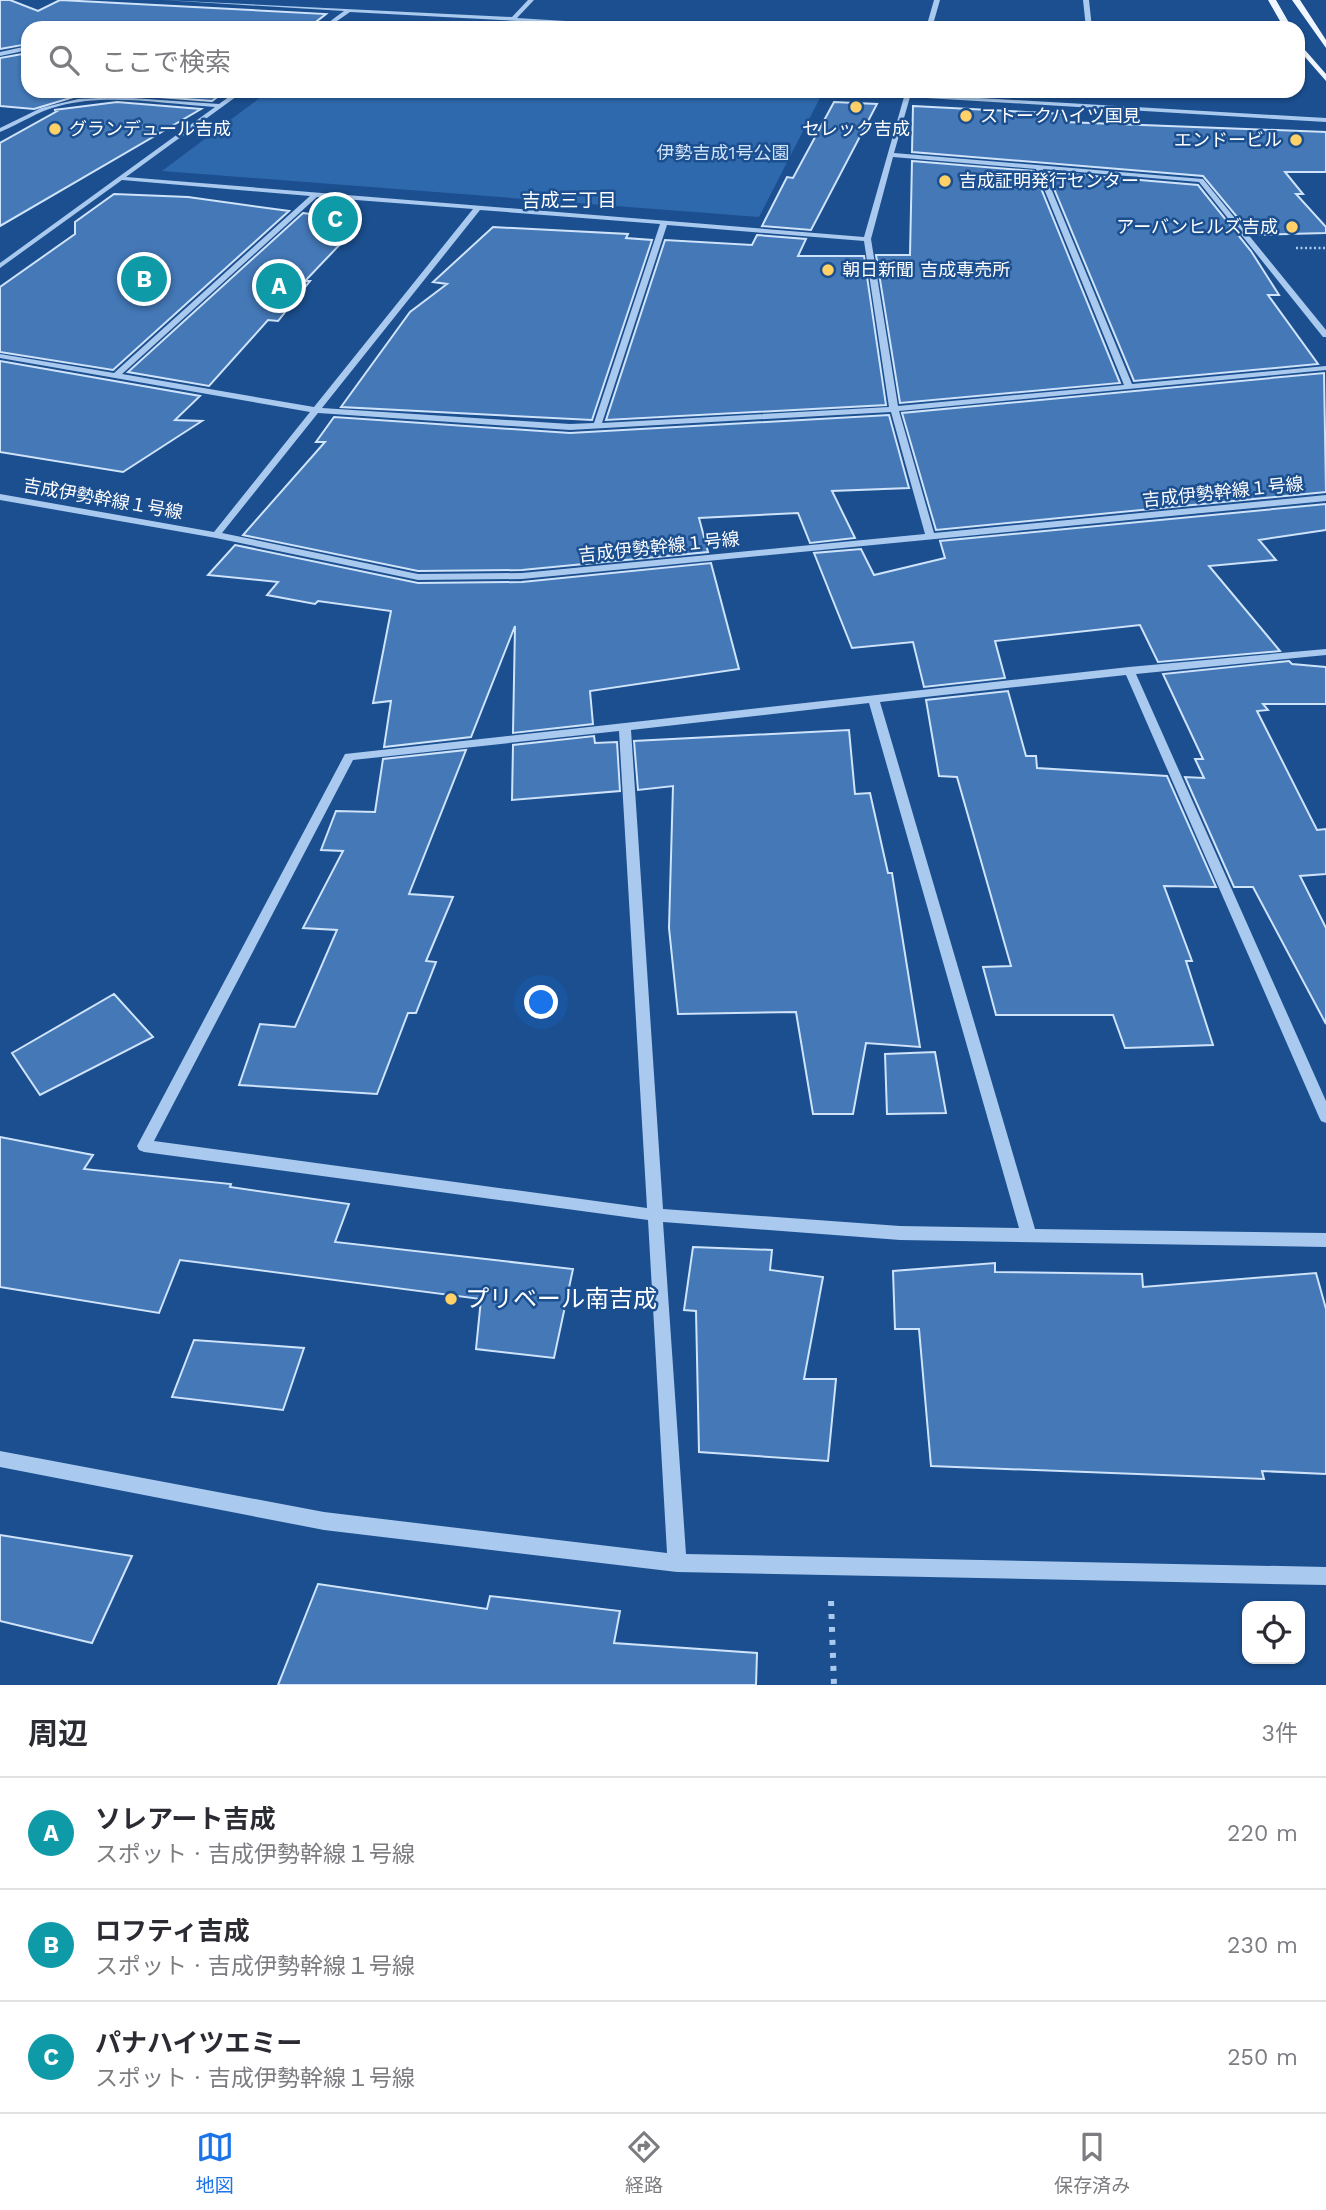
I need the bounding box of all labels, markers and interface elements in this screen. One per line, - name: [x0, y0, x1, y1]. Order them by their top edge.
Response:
- search box: [21, 21, 1305, 98]
- icon: search: [45, 41, 83, 79]
- text: ここで検索: [101, 47, 231, 77]
- marker: セレック吉成: [848, 99, 864, 115]
- place label: ストークハイツ国見: [980, 105, 1141, 126]
- marker: ストークハイツ国見: [958, 108, 974, 124]
- place label: グランデュール吉成: [69, 118, 231, 139]
- place label: セレック吉成: [802, 118, 910, 139]
- marker: グランデュール吉成: [47, 121, 63, 137]
- place label: エンドービル: [1174, 129, 1282, 150]
- marker: エンドービル: [1288, 132, 1304, 148]
- park label: 伊勢吉成1号公園: [656, 142, 790, 163]
- place label: 吉成証明発行センター: [959, 170, 1139, 191]
- marker: 吉成証明発行センター: [937, 173, 953, 189]
- district label: 吉成三丁目: [521, 189, 617, 212]
- pin: C: [312, 193, 358, 245]
- place label: アーバンヒルズ吉成: [1116, 216, 1278, 237]
- marker: アーバンヒルズ吉成: [1284, 219, 1300, 235]
- pin: B: [121, 253, 167, 305]
- place label: 朝日新聞 吉成専売所: [842, 259, 1010, 280]
- pin: A: [256, 260, 302, 312]
- marker: 朝日新聞 吉成専売所: [820, 262, 836, 278]
- street label: 吉成伊勢幹線１号線: [1141, 473, 1305, 510]
- street label: 吉成伊勢幹線１号線: [21, 474, 185, 523]
- street label: 吉成伊勢幹線１号線: [577, 528, 741, 565]
- your location: [524, 985, 558, 1019]
- place label: プリベール南吉成: [465, 1285, 657, 1313]
- marker: プリベール南吉成: [443, 1291, 459, 1307]
- map controls: [1242, 1601, 1305, 1664]
- button: locate: [1242, 1601, 1305, 1664]
- text: 周辺: [28, 1716, 88, 1751]
- text: 3件: [1262, 1720, 1298, 1747]
- text: ソレアート吉成: [95, 1804, 275, 1834]
- text: A: [43, 1820, 59, 1847]
- text: 220 m: [1227, 1820, 1298, 1847]
- text: スポット · 吉成伊勢幹線１号線: [95, 1841, 415, 1868]
- text: ロフティ吉成: [95, 1916, 249, 1946]
- text: B: [43, 1932, 59, 1959]
- text: 230 m: [1227, 1932, 1298, 1959]
- text: スポット · 吉成伊勢幹線１号線: [95, 1953, 415, 1980]
- text: パナハイツエミー: [95, 2028, 302, 2058]
- text: C: [43, 2044, 59, 2071]
- text: 250 m: [1227, 2044, 1298, 2071]
- text: スポット · 吉成伊勢幹線１号線: [95, 2065, 415, 2092]
- tab: 地図: [196, 2128, 234, 2197]
- tab: 経路: [625, 2128, 663, 2197]
- tab: 保存済み: [1054, 2128, 1130, 2197]

